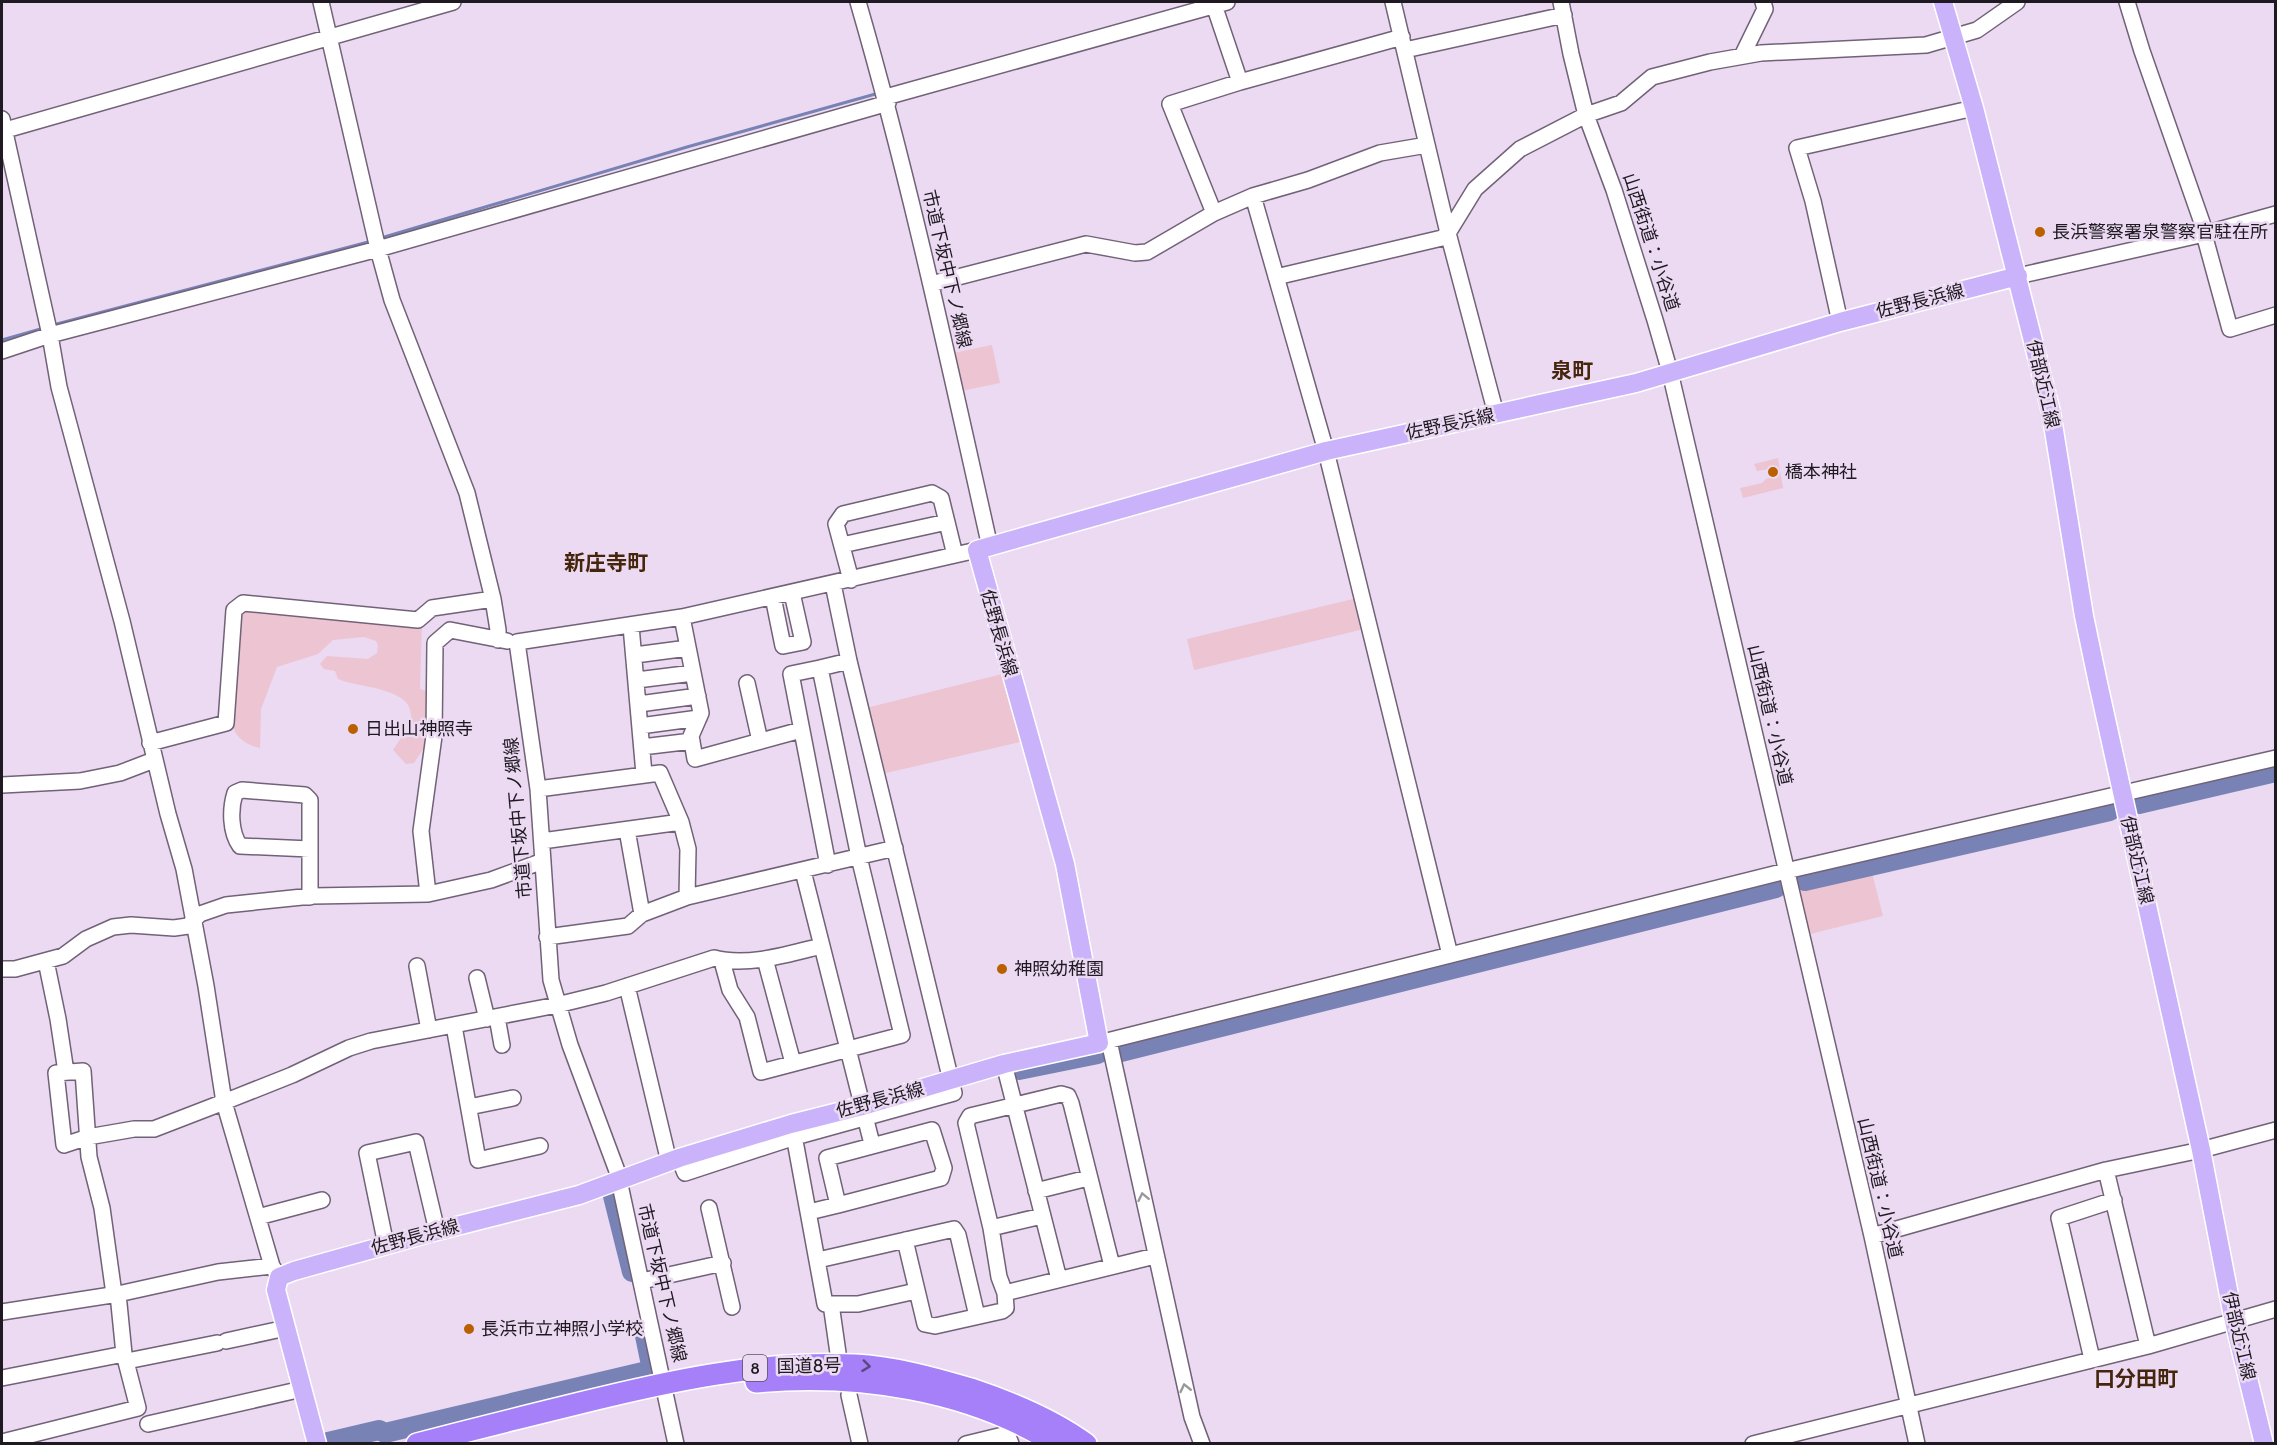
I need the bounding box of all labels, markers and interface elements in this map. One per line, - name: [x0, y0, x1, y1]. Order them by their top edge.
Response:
- street label: 山西街道：小谷道: [1618, 170, 1684, 314]
- street label: 市道下坂中下ノ郷線: [918, 188, 976, 350]
- place label: 長浜警察署泉警察官駐在所: [2052, 221, 2268, 243]
- marker: 長浜警察署泉警察官駐在所: [2033, 225, 2047, 239]
- street label: 佐野長浜線: [1874, 279, 1966, 323]
- street label: 伊部近江線: [2022, 338, 2064, 430]
- district label: 泉町: [1551, 358, 1593, 383]
- street label: 佐野長浜線: [1404, 404, 1496, 444]
- place label: 橋本神社: [1785, 461, 1857, 483]
- marker: 橋本神社: [1766, 465, 1780, 479]
- district label: 新庄寺町: [564, 550, 648, 575]
- street label: 佐野長浜線: [976, 587, 1022, 679]
- street label: 山西街道：小谷道: [1743, 642, 1797, 788]
- place label: 日出山神照寺: [365, 718, 473, 740]
- marker: 日出山神照寺: [346, 722, 360, 736]
- street label: 市道下坂中下ノ郷線: [500, 736, 536, 900]
- street label: 伊部近江線: [2116, 814, 2158, 906]
- place label: 神照幼稚園: [1014, 958, 1104, 980]
- marker: 神照幼稚園: [995, 962, 1009, 976]
- street label: 佐野長浜線: [834, 1078, 926, 1122]
- street label: 山西街道：小谷道: [1853, 1115, 1907, 1261]
- one-way arrow: [1137, 1193, 1150, 1203]
- street label: 市道下坂中下ノ郷線: [633, 1202, 691, 1364]
- street label: 佐野長浜線: [369, 1215, 461, 1259]
- street label: 伊部近江線: [2218, 1290, 2260, 1382]
- place label: 長浜市立神照小学校: [481, 1318, 643, 1340]
- marker: 長浜市立神照小学校: [462, 1322, 476, 1336]
- street label: 国道8号: [776, 1354, 842, 1378]
- road number: 8: [743, 1355, 767, 1381]
- one-way arrow: [861, 1360, 870, 1372]
- district label: 口分田町: [2094, 1366, 2178, 1391]
- one-way arrow: [1180, 1383, 1193, 1393]

